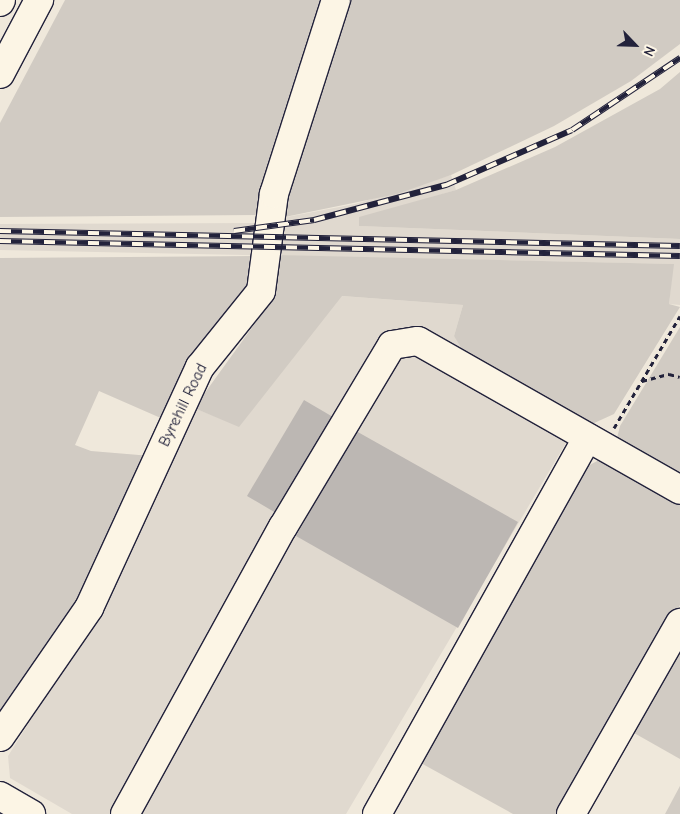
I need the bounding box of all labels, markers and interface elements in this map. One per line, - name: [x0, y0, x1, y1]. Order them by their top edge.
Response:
- north arrow: [610, 20, 660, 70]
- text: N: [640, 44, 659, 59]
- street label: Byrehill Road: [155, 360, 211, 450]

